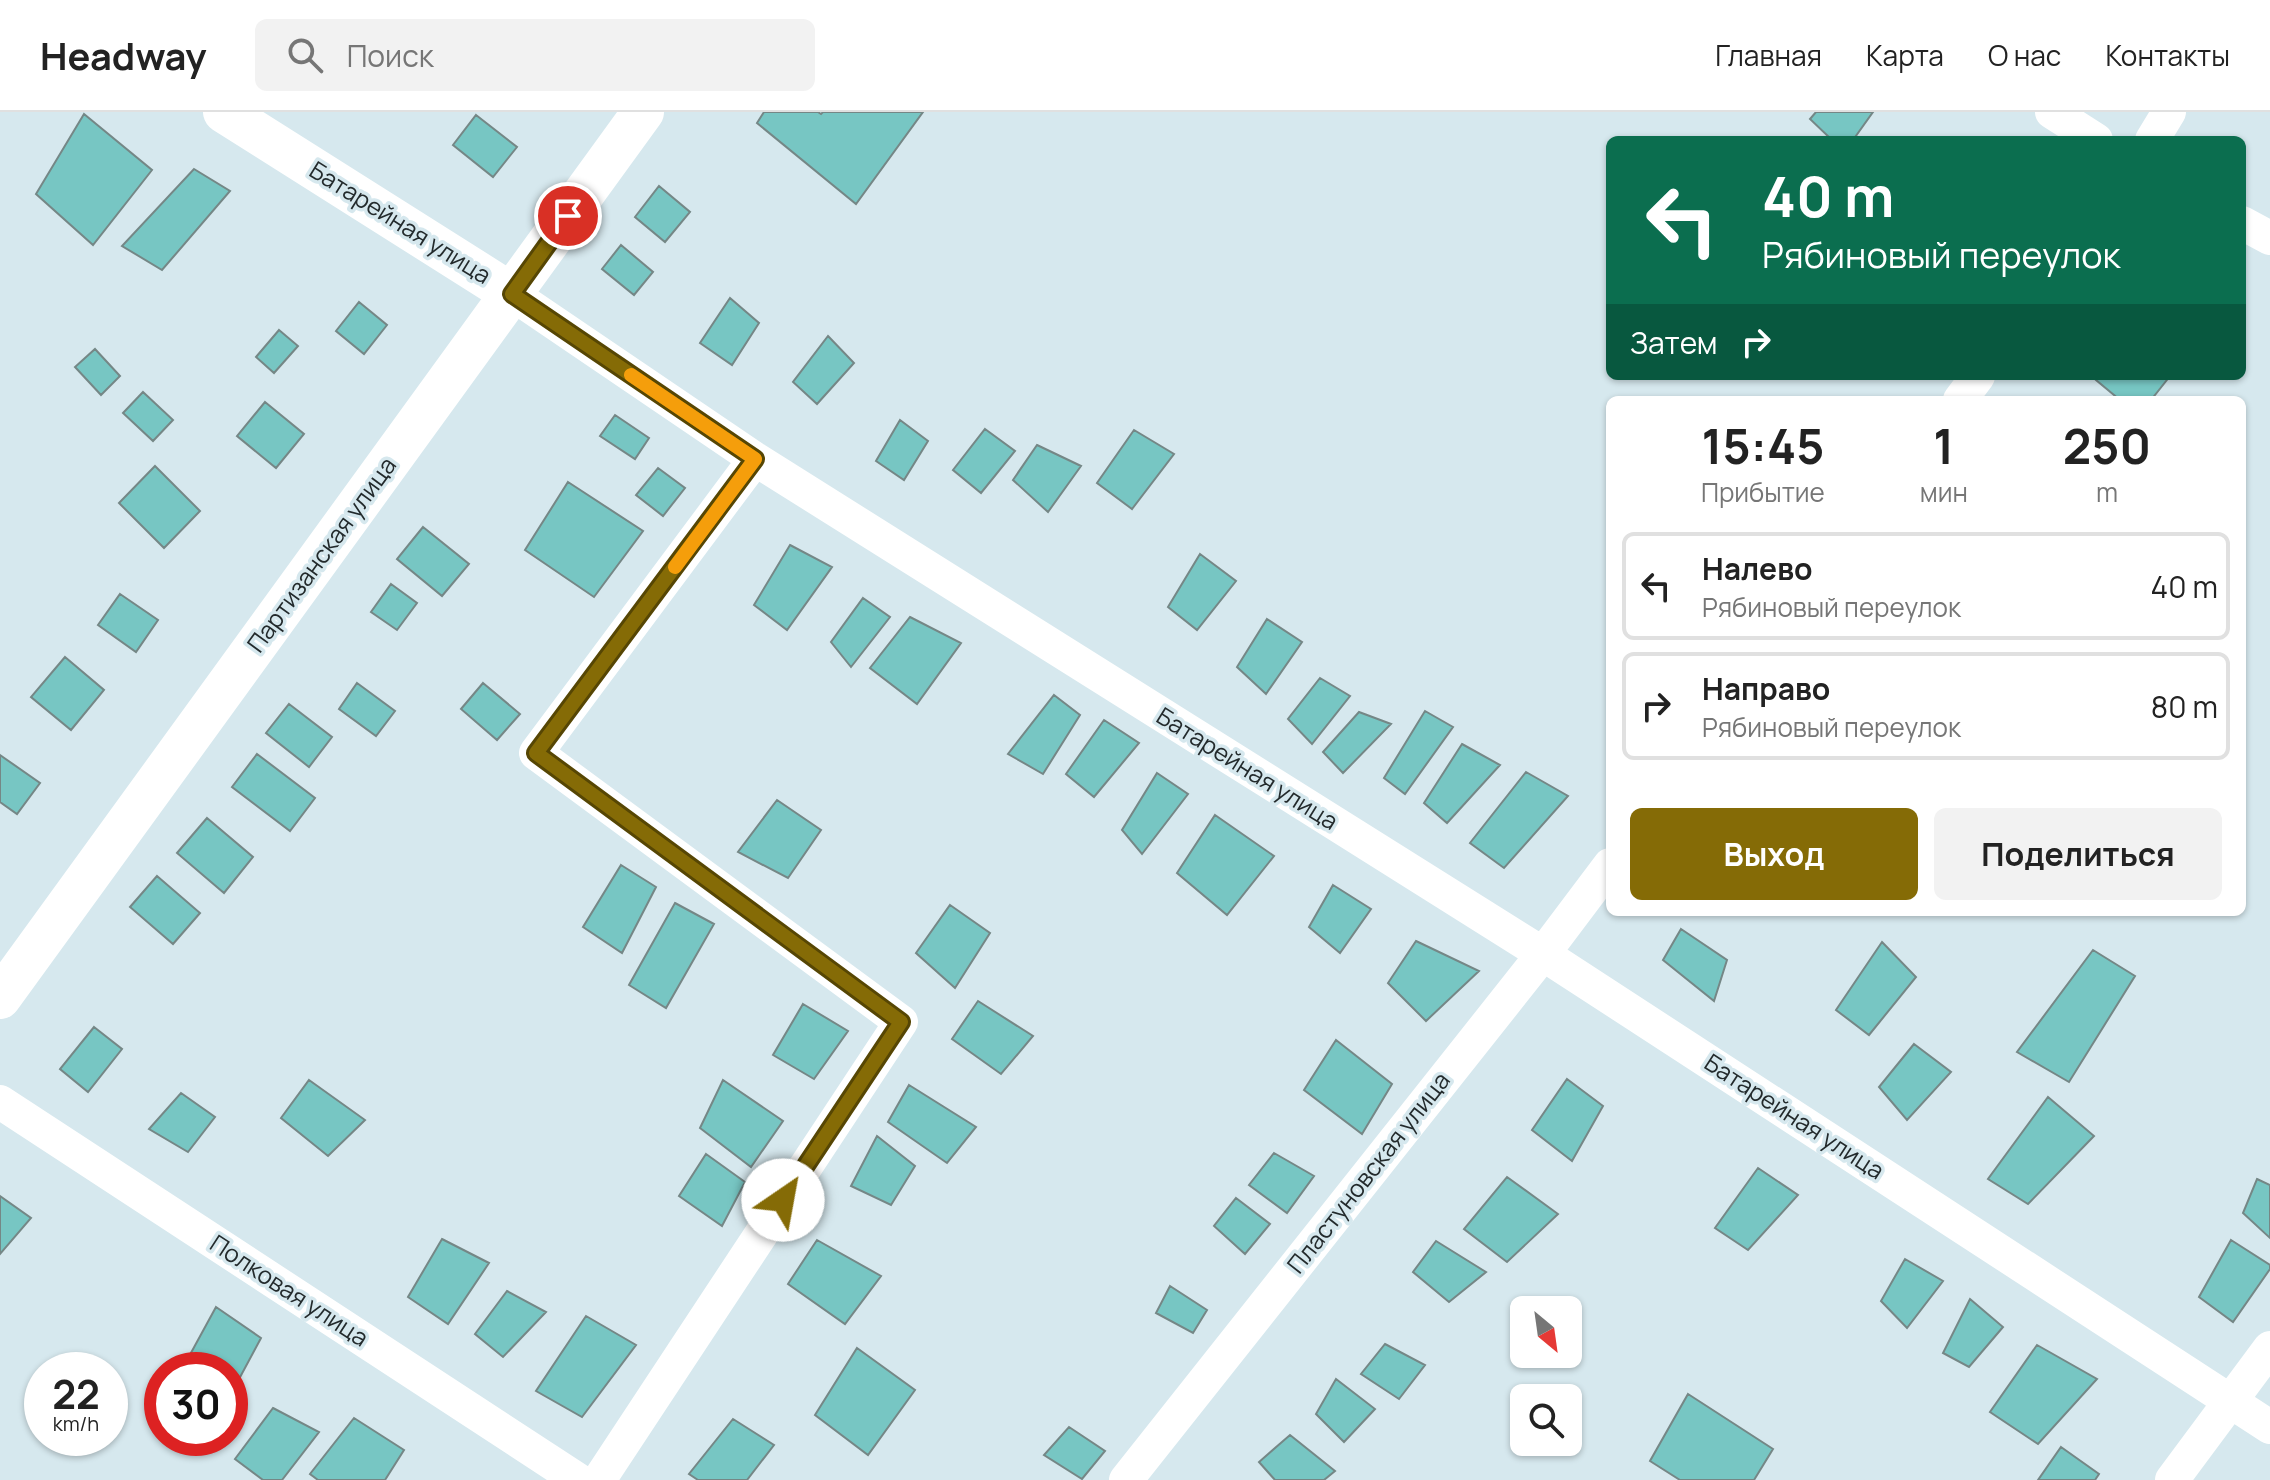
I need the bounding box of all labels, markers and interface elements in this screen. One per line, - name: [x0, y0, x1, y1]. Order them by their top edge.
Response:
- search box: [255, 19, 815, 91]
- text: Headway: [40, 29, 207, 81]
- icon: search: [283, 33, 327, 77]
- text: Поиск: [347, 35, 434, 76]
- text: Главная: [1715, 36, 1822, 74]
- text: Карта: [1866, 36, 1944, 74]
- text: О нас: [1988, 36, 2061, 74]
- text: Контакты: [2105, 36, 2230, 74]
- street label: Батарейная улица: [304, 153, 498, 291]
- text: 40 m: [1762, 157, 1894, 234]
- icon: left: [1630, 168, 1734, 272]
- pin: [534, 182, 602, 250]
- icon: arrive: [546, 194, 590, 238]
- text: Рябиновый переулок: [1762, 230, 2120, 279]
- icon: right: [1734, 320, 1778, 364]
- text: Затем: [1630, 322, 1718, 363]
- text: 15:45: [1701, 413, 1824, 478]
- text: 1: [1933, 413, 1954, 478]
- text: 250: [2063, 413, 2151, 478]
- street label: Партизанская улица: [239, 450, 403, 658]
- text: Прибытие: [1701, 474, 1825, 510]
- text: мин: [1920, 474, 1968, 510]
- text: m: [2096, 474, 2118, 510]
- text: Налево: [1702, 548, 1812, 589]
- icon: left: [1634, 564, 1678, 608]
- text: 40 m: [2151, 566, 2218, 607]
- text: Рябиновый переулок: [1702, 589, 1961, 625]
- text: Направо: [1702, 668, 1830, 709]
- icon: right: [1634, 684, 1678, 728]
- text: 80 m: [2151, 686, 2218, 727]
- street label: Батарейная улица: [1151, 699, 1345, 837]
- text: Рябиновый переулок: [1702, 709, 1961, 745]
- button: Выход: [1630, 808, 1918, 900]
- button: Поделиться: [1934, 808, 2222, 900]
- street label: Батарейная улица: [1699, 1045, 1891, 1186]
- street label: Пластуновская улица: [1279, 1065, 1457, 1280]
- position arrow: [741, 1158, 825, 1242]
- street label: Полковая улица: [204, 1226, 375, 1353]
- north arrow: [1510, 1296, 1582, 1368]
- map controls: [1510, 1296, 1582, 1456]
- speed limit sign: 30: [144, 1352, 248, 1456]
- text: 22: [52, 1366, 100, 1421]
- button: search: [1510, 1384, 1582, 1456]
- text: km/h: [53, 1410, 99, 1437]

